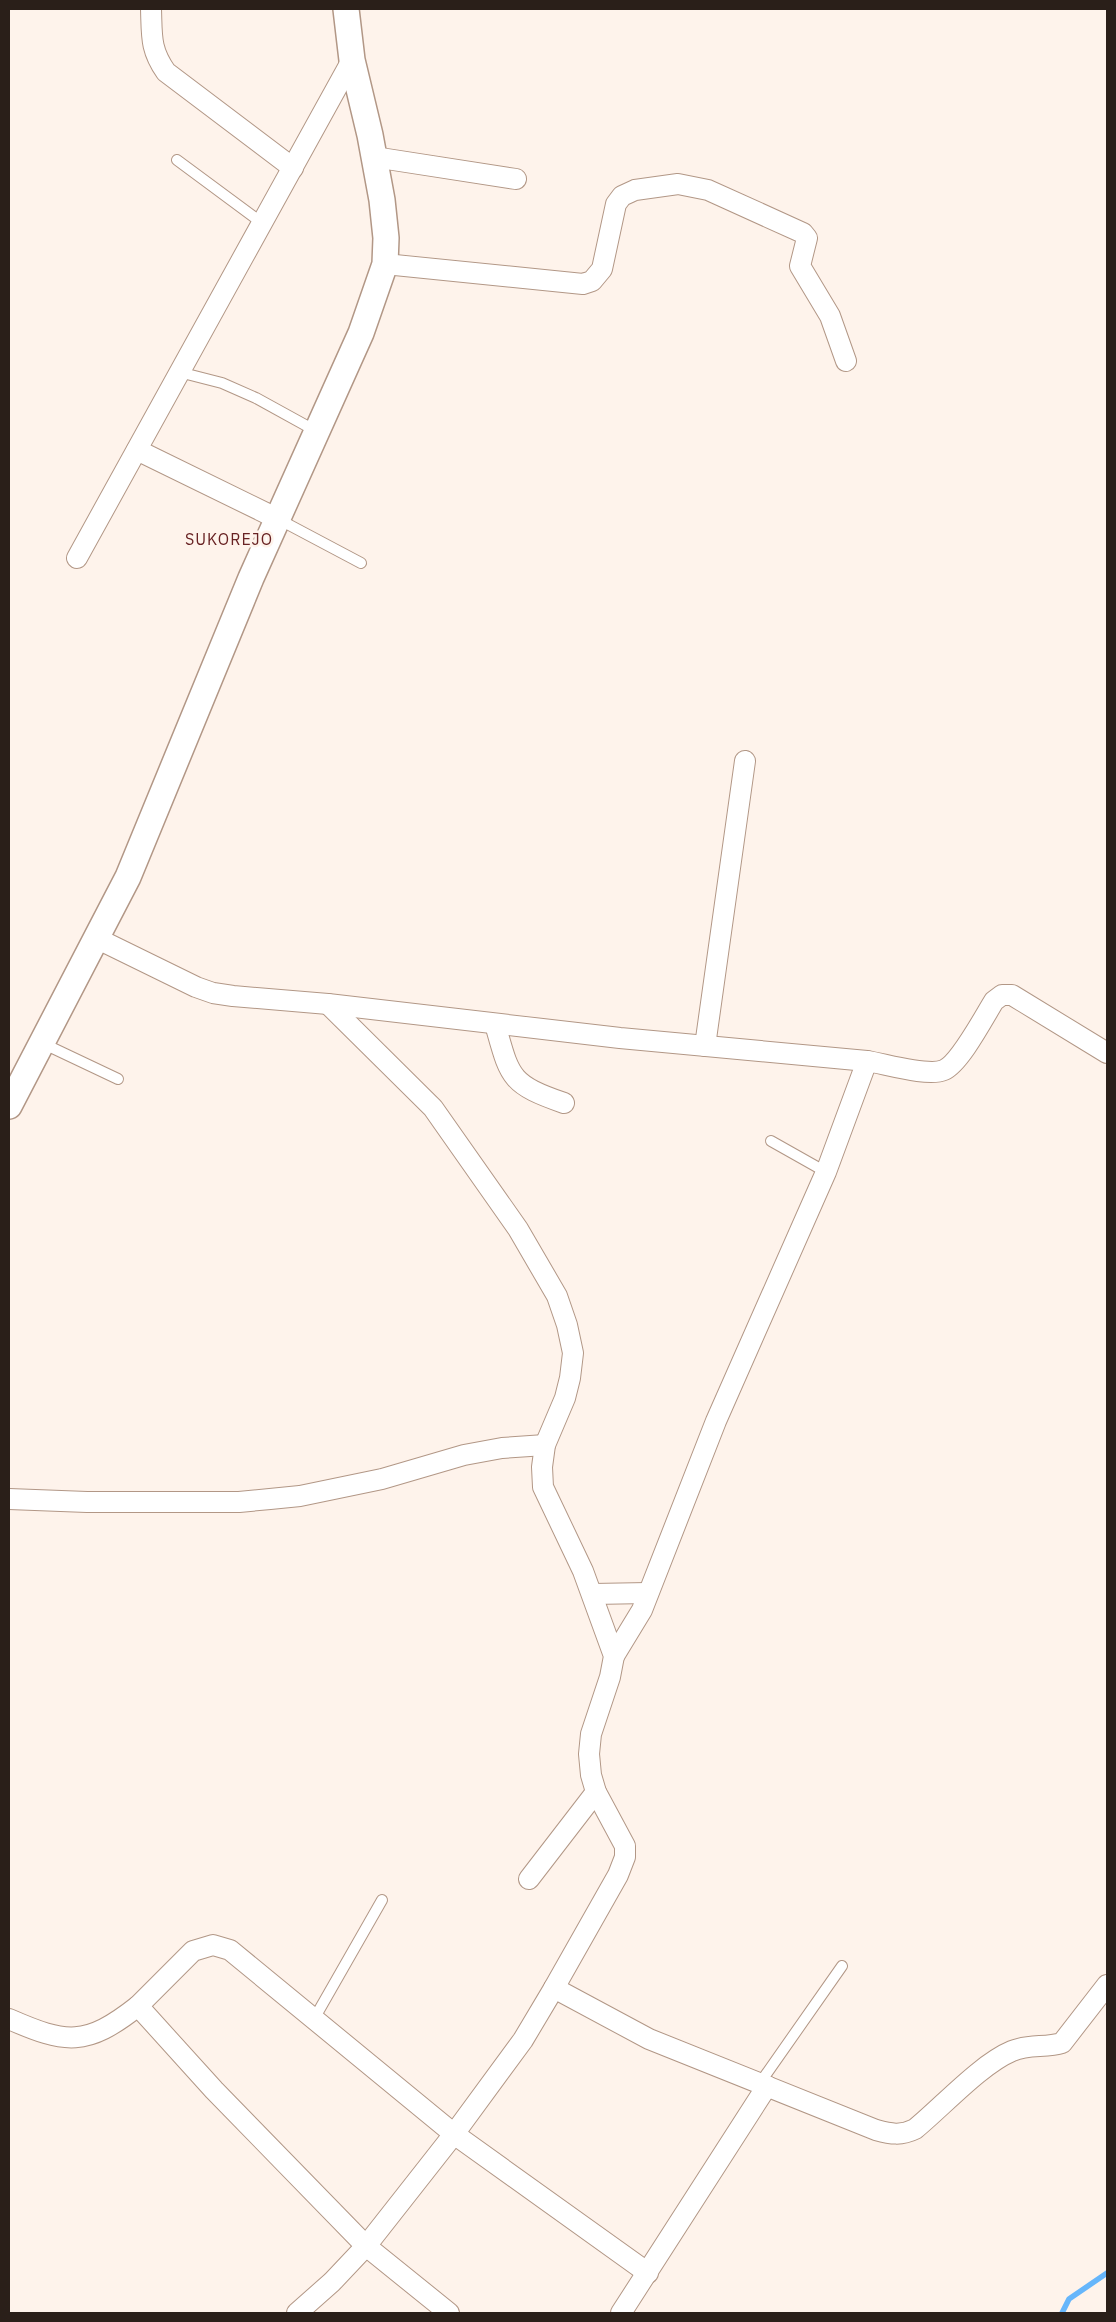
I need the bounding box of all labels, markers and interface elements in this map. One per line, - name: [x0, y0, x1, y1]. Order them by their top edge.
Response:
- district label: SUKOREJO: [185, 529, 273, 549]

